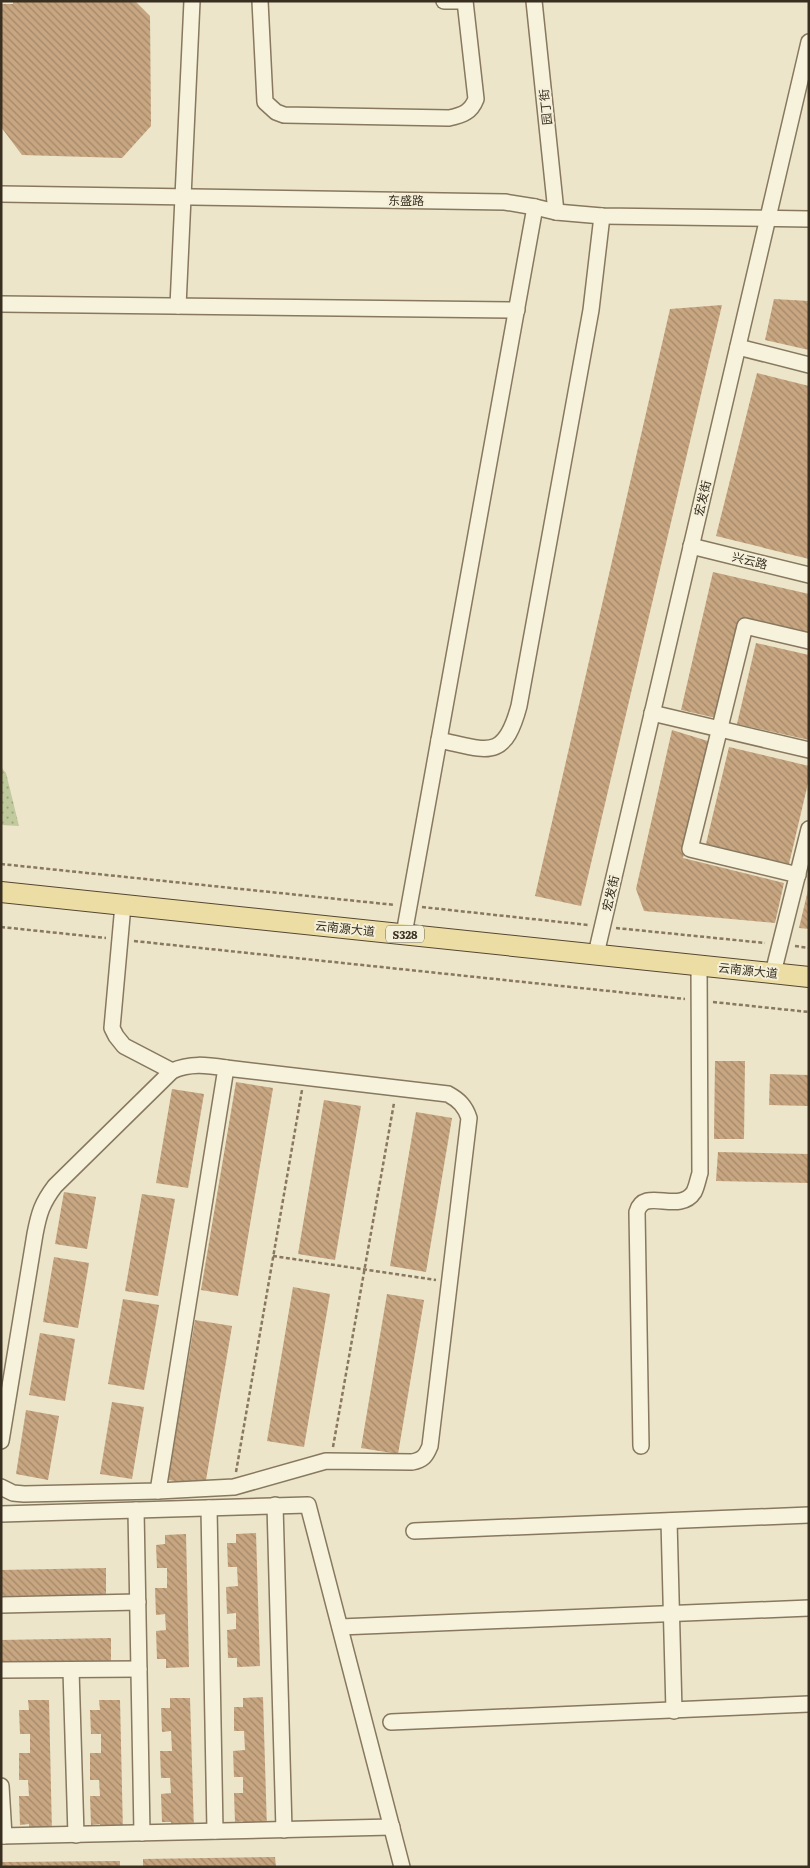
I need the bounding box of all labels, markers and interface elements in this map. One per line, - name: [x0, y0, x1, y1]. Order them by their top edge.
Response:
- street label: 园丁街: [534, 88, 556, 126]
- street label: 东盛路: [388, 191, 424, 209]
- street label: 宏发街: [689, 478, 715, 518]
- street label: 兴云路: [730, 547, 770, 573]
- street label: 宏发街: [597, 873, 623, 913]
- street label: 云南源大道: [314, 916, 376, 940]
- road number: S328: [386, 926, 424, 942]
- street label: 云南源大道: [717, 958, 779, 982]

